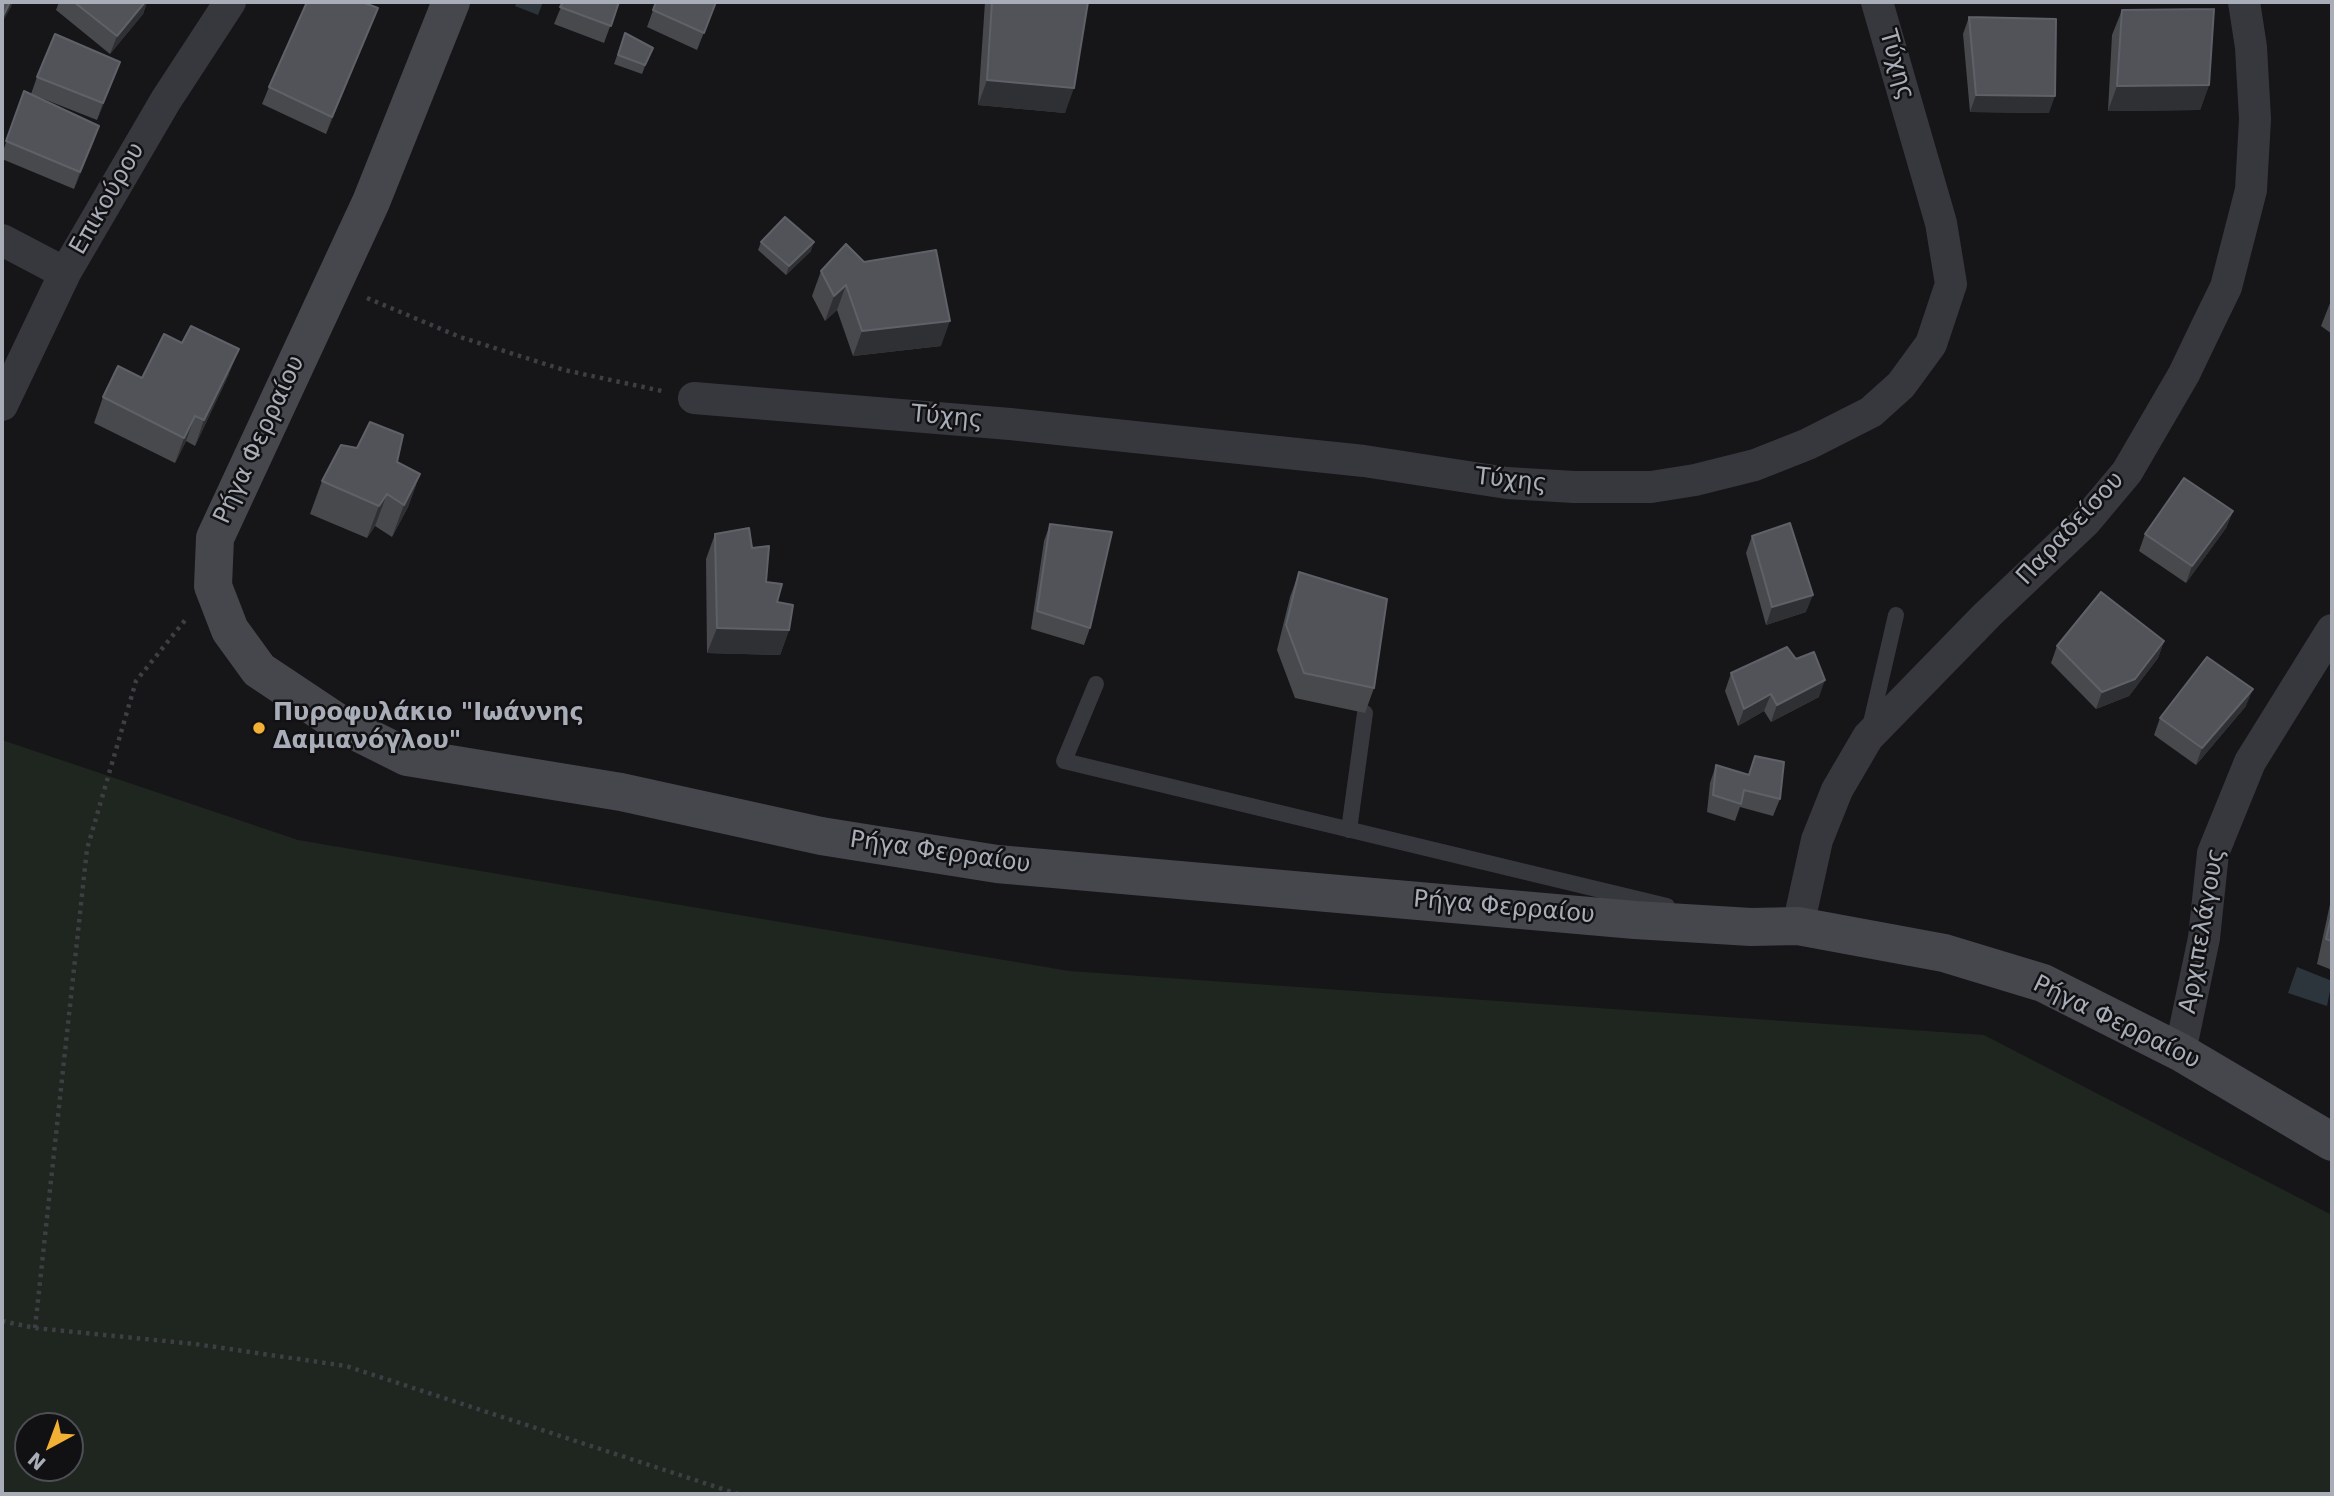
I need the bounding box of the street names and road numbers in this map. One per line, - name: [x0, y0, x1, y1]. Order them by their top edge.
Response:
- street label: Τύχης: [1872, 27, 1920, 103]
- street label: Επικούρου: [64, 138, 152, 260]
- street label: Ρήγα Φερραίου: [208, 351, 312, 529]
- street label: Τύχης: [910, 401, 984, 435]
- street label: Τύχης: [1474, 463, 1548, 499]
- street label: Παραδείσου: [2011, 466, 2131, 592]
- street label: Ρήγα Φερραίου: [848, 826, 1032, 880]
- street label: Αρχιπελάγους: [2174, 846, 2232, 1016]
- street label: Ρήγα Φερραίου: [1412, 886, 1596, 930]
- street label: Ρήγα Φερραίου: [2028, 970, 2204, 1076]

